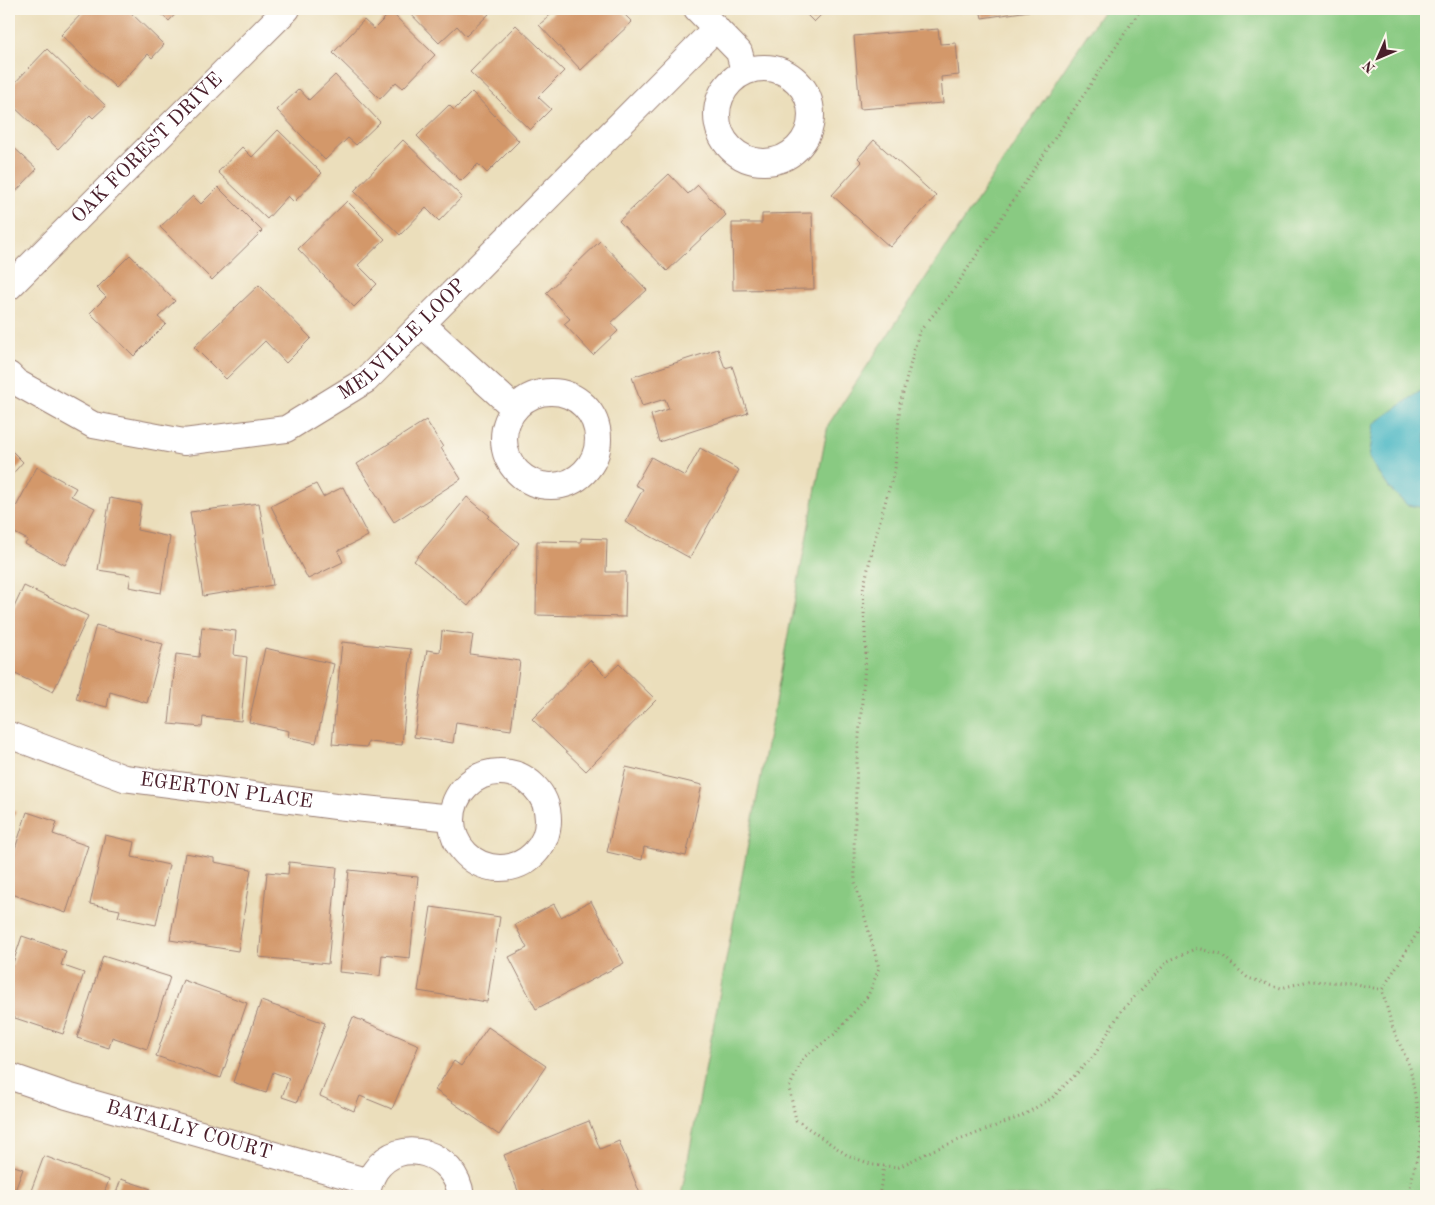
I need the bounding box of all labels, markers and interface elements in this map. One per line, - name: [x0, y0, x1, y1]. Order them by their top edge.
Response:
- north arrow: [1352, 32, 1402, 82]
- text: N: [1361, 58, 1378, 75]
- street label: OAK FOREST DRIVE: [68, 69, 227, 228]
- street label: MELVILLE LOOP: [335, 276, 470, 404]
- street label: EGERTON PLACE: [139, 770, 314, 813]
- street label: BATALLY COURT: [104, 1098, 274, 1164]

